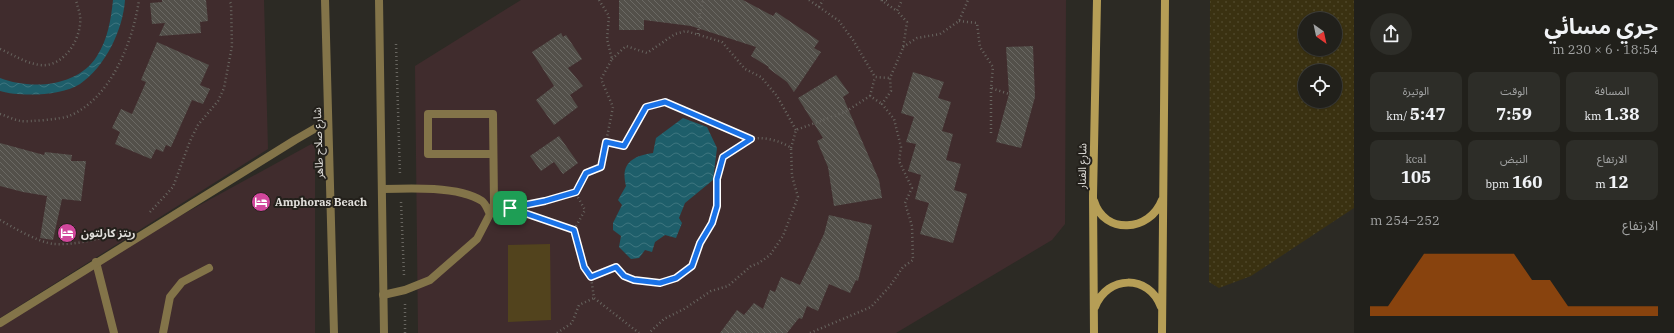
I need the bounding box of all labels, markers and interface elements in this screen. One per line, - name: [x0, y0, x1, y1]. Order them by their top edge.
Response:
- text: جري مسائي: [1544, 11, 1658, 40]
- north arrow: [1298, 12, 1342, 56]
- map controls: [1298, 12, 1342, 108]
- button: share: [1370, 13, 1412, 55]
- text: 18:54 · 6 × 230 m: [1552, 41, 1658, 58]
- button: locate: [1298, 64, 1342, 108]
- text: الوتيرة: [1403, 84, 1429, 98]
- text: الوقت: [1500, 84, 1528, 98]
- text: المسافة: [1595, 84, 1629, 98]
- text: 5:47: [1410, 103, 1446, 125]
- text: 7:59: [1496, 103, 1532, 125]
- text: 1.38: [1604, 103, 1639, 125]
- street label: شارع صلاح طاهر: [310, 107, 327, 180]
- text: /km: [1386, 109, 1410, 123]
- text: km: [1585, 109, 1604, 123]
- street label: شارع الفنار: [1075, 143, 1090, 190]
- text: kcal: [1405, 152, 1427, 166]
- text: النبض: [1500, 152, 1528, 166]
- text: الارتفاع: [1597, 152, 1627, 166]
- text: 105: [1401, 166, 1431, 188]
- text: 160: [1512, 171, 1542, 193]
- text: 12: [1608, 171, 1629, 193]
- text: bpm: [1486, 177, 1512, 191]
- text: m: [1595, 177, 1608, 191]
- hotel icon: Amphoras Beach: [250, 191, 272, 213]
- pin: [493, 191, 527, 225]
- place label: Amphoras Beach: [275, 195, 367, 209]
- icon: arrive: [499, 197, 521, 219]
- text: 252–254 m: [1370, 212, 1440, 229]
- text: الارتفاع: [1622, 217, 1658, 234]
- hotel icon: ريتز كارلتون: [56, 222, 78, 244]
- place label: ريتز كارلتون: [81, 226, 136, 240]

